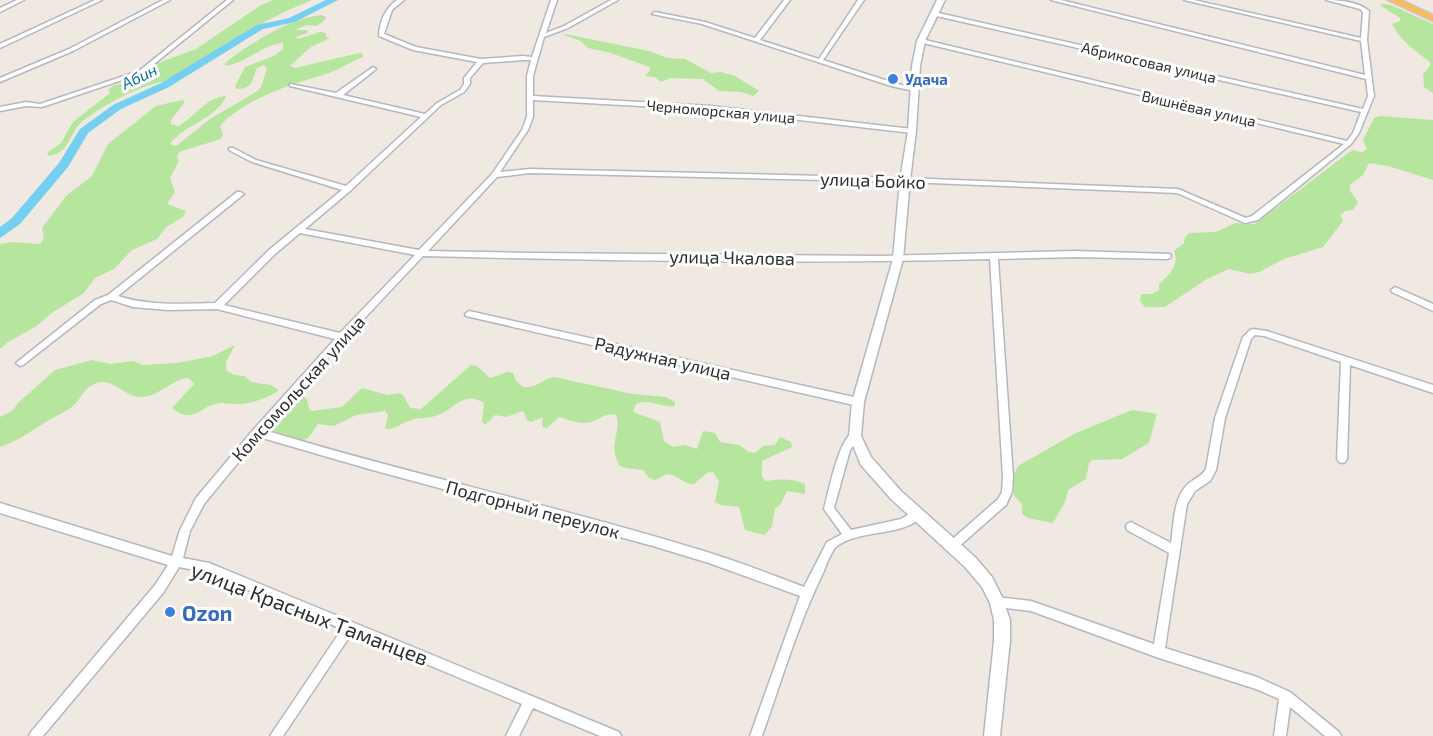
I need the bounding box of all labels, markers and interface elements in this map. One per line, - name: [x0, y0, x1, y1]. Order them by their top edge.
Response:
- street label: Абрикосовая улица: [1080, 38, 1218, 87]
- water label: Абин: [117, 59, 160, 93]
- place label: Удача: [905, 70, 948, 88]
- marker: Удача: [886, 72, 900, 86]
- street label: Вишнёвая улица: [1140, 86, 1258, 131]
- street label: Черноморская улица: [646, 96, 796, 127]
- street label: улица Бойко: [820, 167, 926, 193]
- street label: улица Чкалова: [669, 245, 795, 269]
- street label: Комсомольская улица: [227, 310, 369, 466]
- street label: Радужная улица: [593, 332, 733, 384]
- street label: Подгорный переулок: [444, 475, 623, 543]
- street label: улица Красных Таманцев: [188, 556, 432, 671]
- place label: Ozon: [182, 600, 232, 625]
- marker: Ozon: [163, 605, 177, 619]

